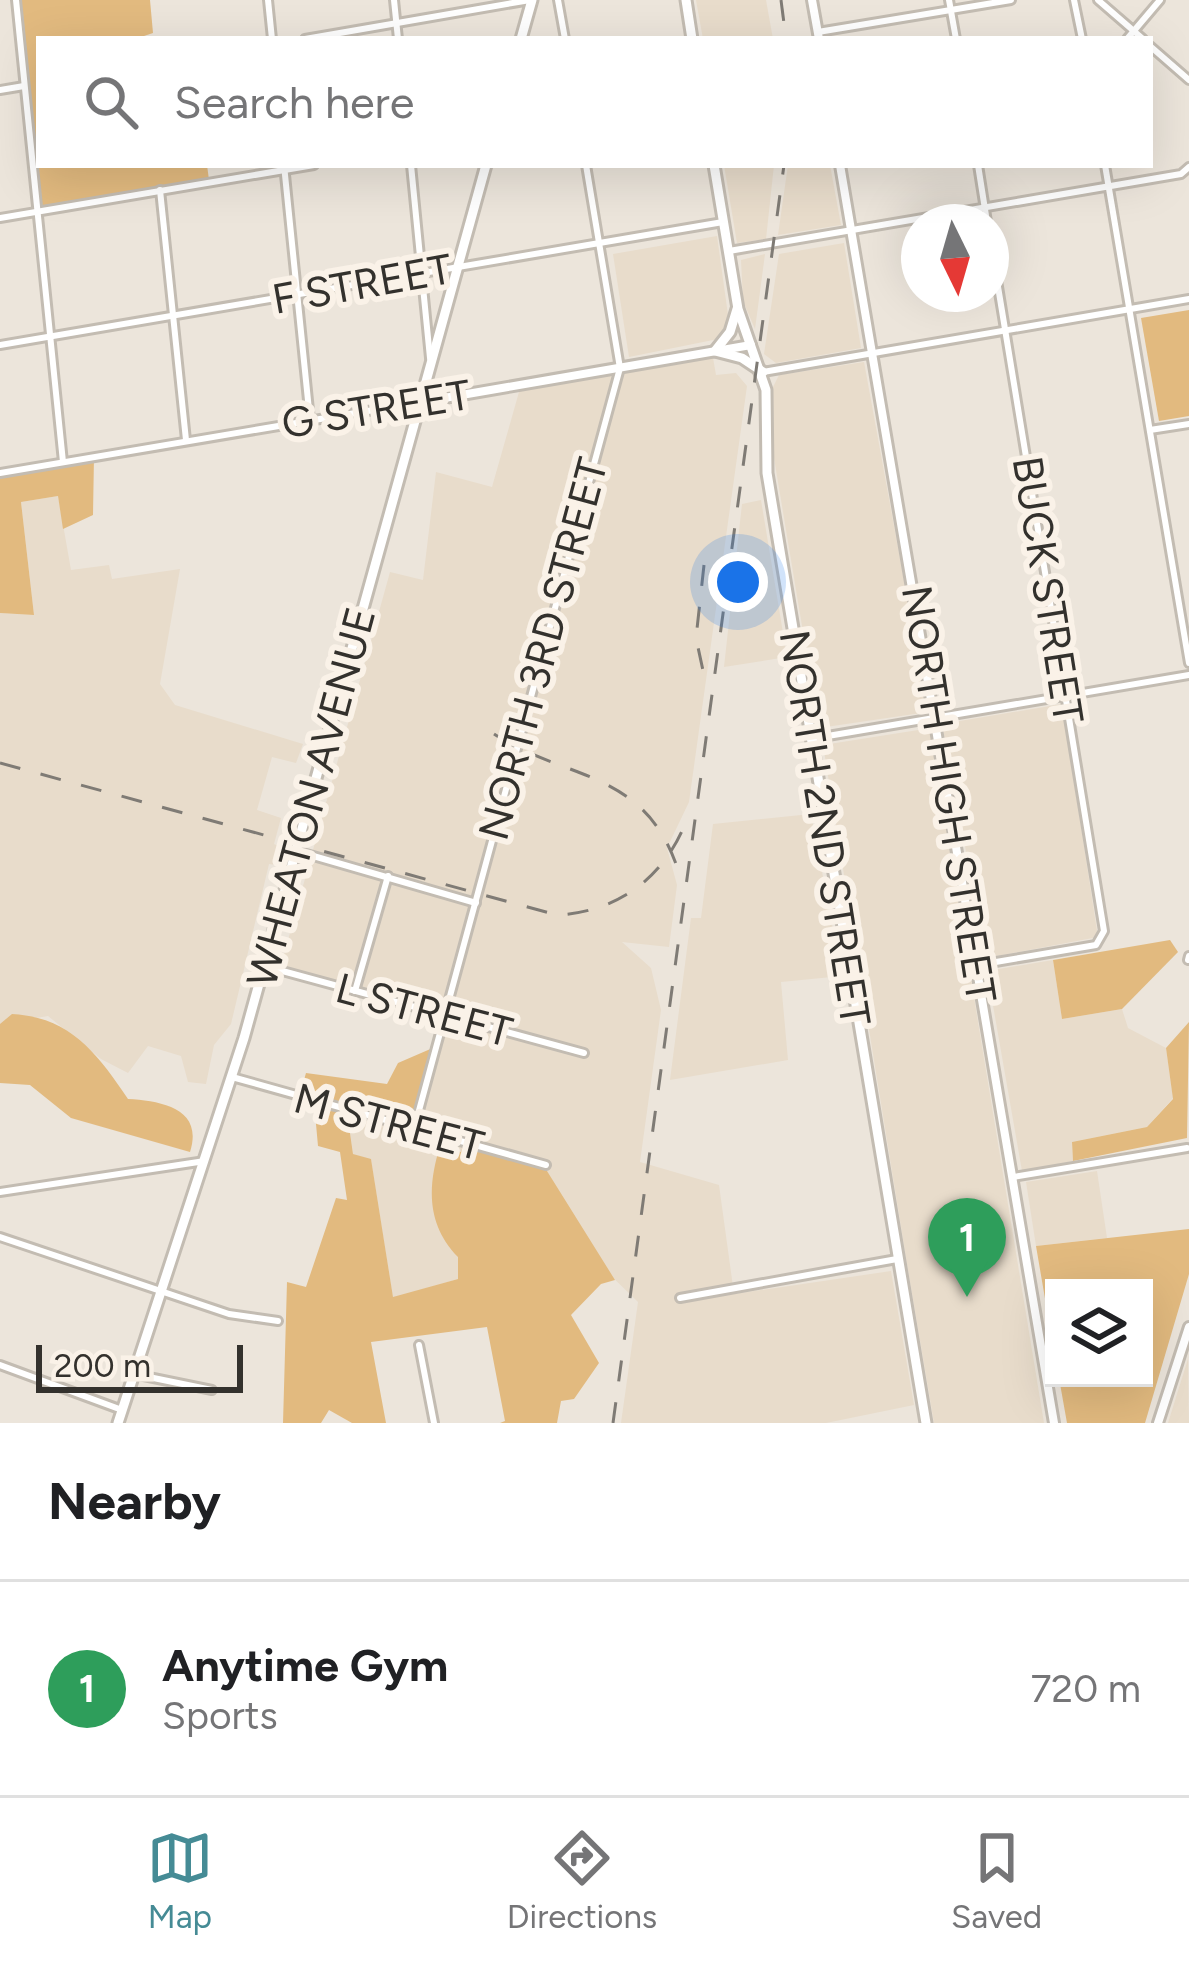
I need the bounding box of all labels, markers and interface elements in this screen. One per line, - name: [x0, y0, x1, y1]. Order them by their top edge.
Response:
- search box: [36, 36, 1153, 168]
- icon: search: [78, 69, 144, 135]
- text: Search here: [174, 75, 414, 129]
- north arrow: [901, 204, 1009, 312]
- street label: F STREET: [268, 243, 456, 325]
- street label: G STREET: [278, 369, 474, 449]
- street label: NORTH 3RD STREET: [468, 453, 618, 845]
- street label: BUCK STREET: [1002, 453, 1094, 727]
- your location: [708, 552, 768, 612]
- street label: NORTH HIGH STREET: [891, 582, 1007, 1006]
- street label: WHEATON AVENUE: [236, 602, 386, 992]
- street label: NORTH 2ND STREET: [769, 627, 881, 1029]
- street label: L STREET: [330, 962, 518, 1058]
- street label: M STREET: [289, 1072, 489, 1172]
- pin: 1: [928, 1198, 1006, 1297]
- map controls: [1045, 1279, 1153, 1387]
- button: layers: [1045, 1279, 1153, 1387]
- scale bar: [36, 1339, 243, 1392]
- text: 200 m: [54, 1346, 151, 1385]
- text: Nearby: [48, 1471, 221, 1532]
- text: Anytime Gym: [162, 1638, 448, 1692]
- text: 1: [79, 1665, 95, 1712]
- text: 720 m: [1030, 1665, 1141, 1712]
- text: Sports: [162, 1692, 278, 1739]
- tab: Map: [147, 1825, 213, 1936]
- tab: Directions: [507, 1825, 657, 1936]
- tab: Saved: [951, 1825, 1042, 1936]

